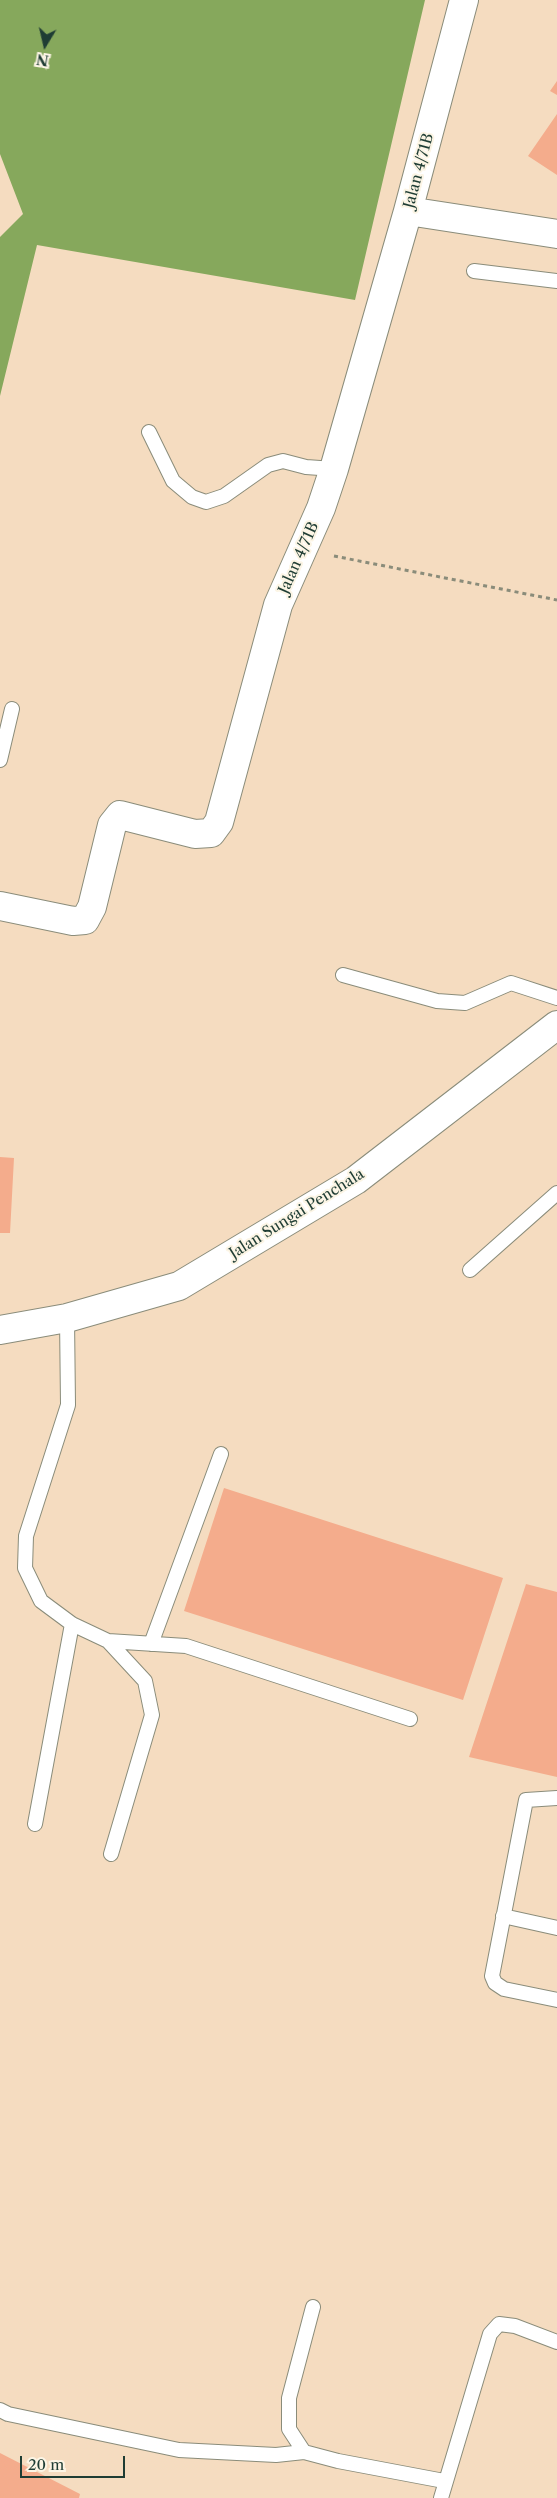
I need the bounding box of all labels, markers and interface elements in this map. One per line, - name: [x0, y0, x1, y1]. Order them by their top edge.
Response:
- north arrow: [20, 20, 70, 70]
- text: N: [35, 50, 50, 70]
- street label: Jalan 4/71B: [400, 131, 438, 211]
- street label: Jalan 4/71B: [275, 519, 323, 597]
- street label: Jalan Sungai Penchala: [226, 1165, 368, 1263]
- scale bar: [22, 2446, 128, 2478]
- text: 20 m: [28, 2455, 64, 2474]

